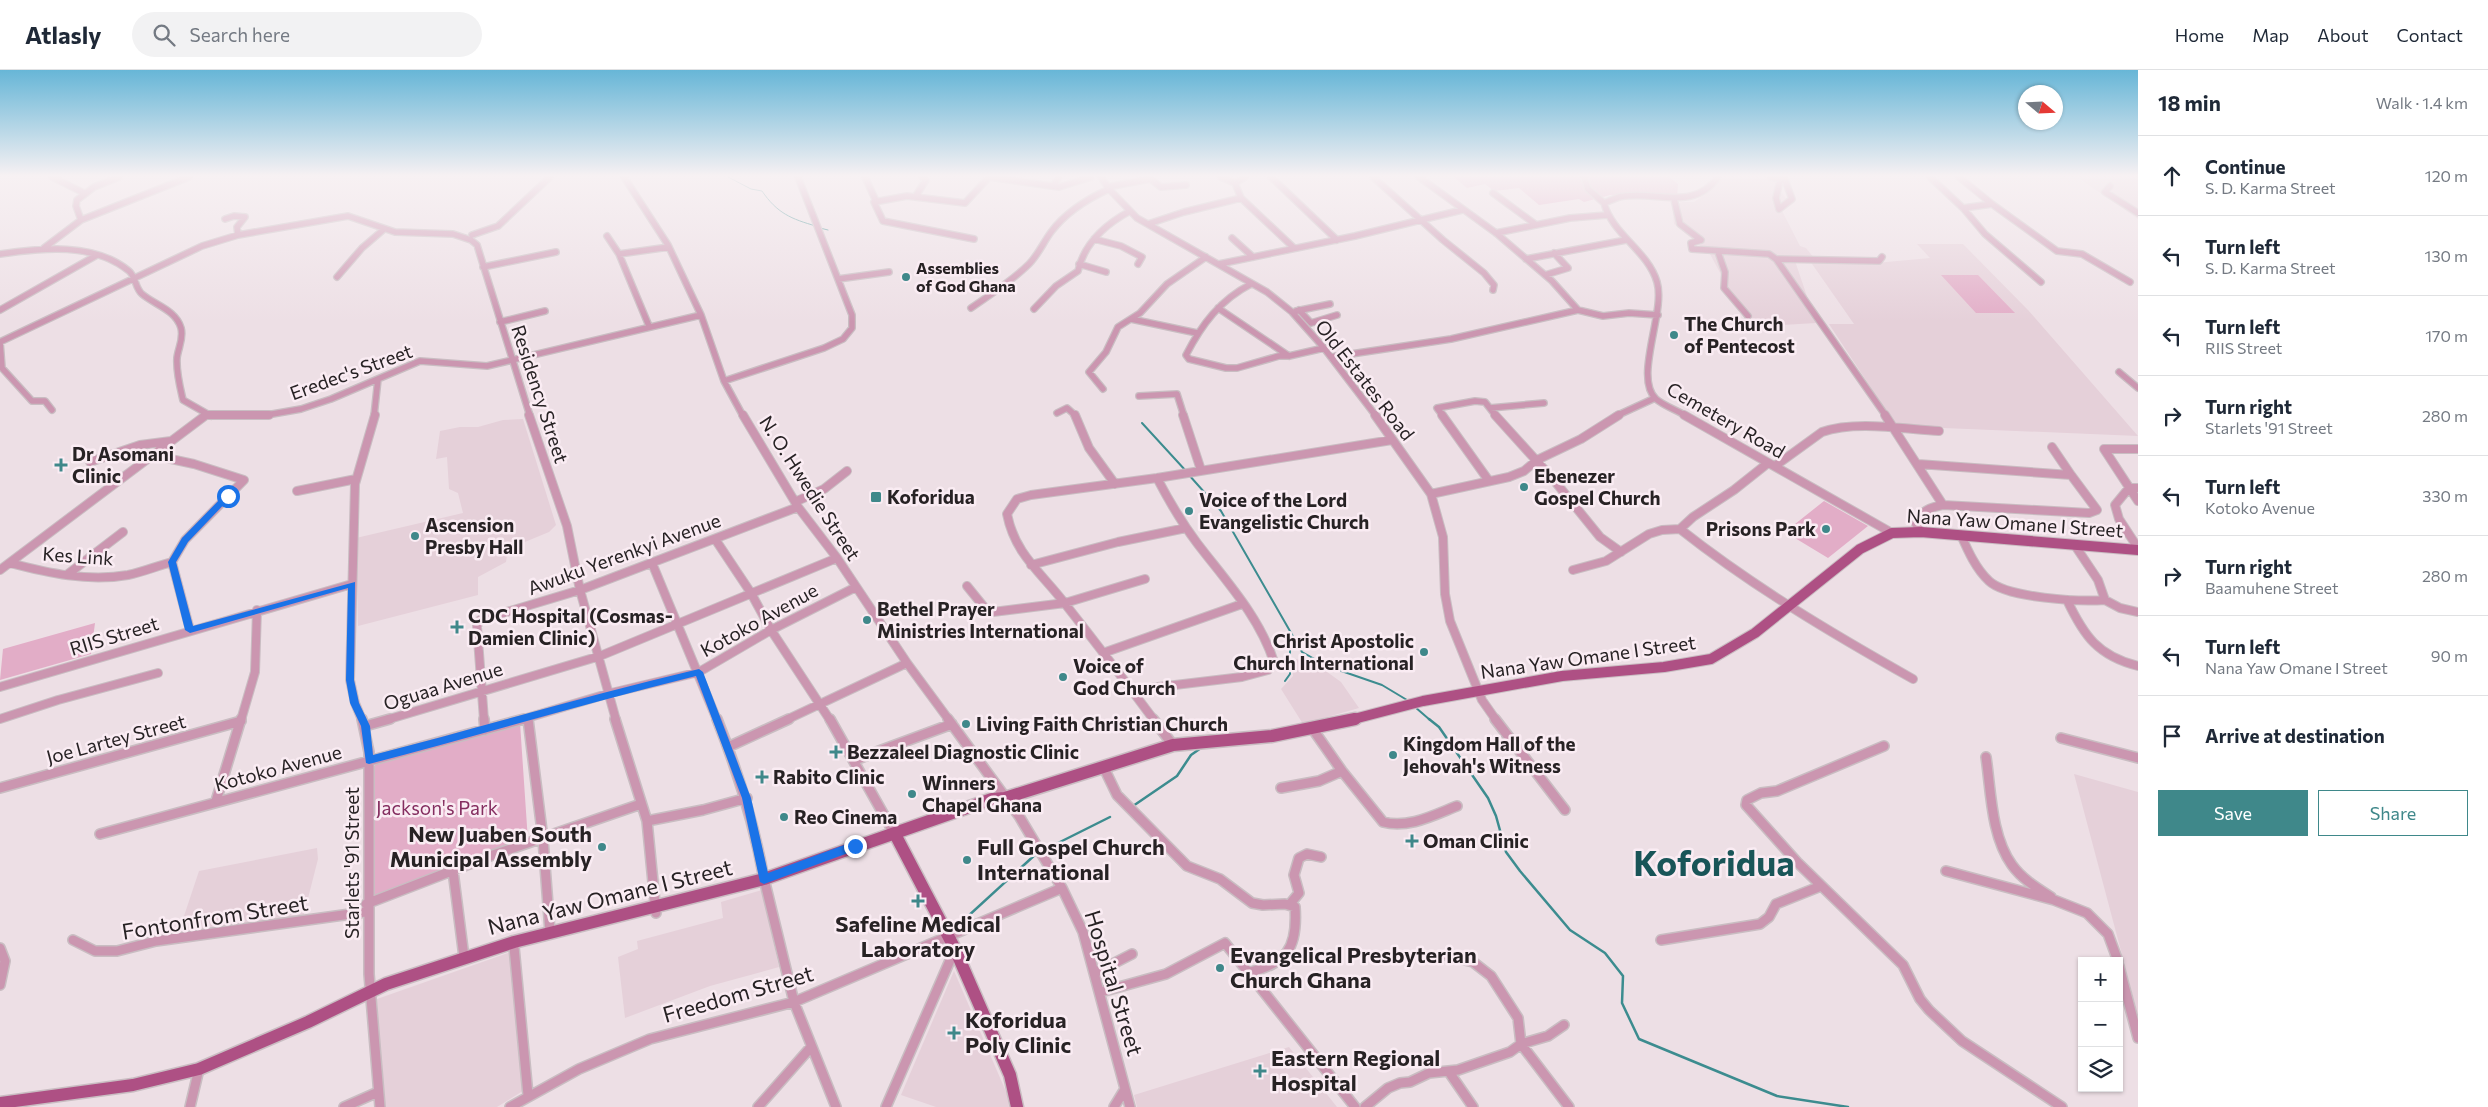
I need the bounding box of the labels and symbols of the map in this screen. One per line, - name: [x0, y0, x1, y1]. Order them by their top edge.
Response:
- north arrow: [2018, 85, 2063, 130]
- place label: Assemblies of God Ghana: [916, 258, 1016, 295]
- marker: Assemblies of God Ghana: [900, 271, 912, 283]
- place label: The Church of Pentecost: [1684, 312, 1795, 357]
- street label: Old Estates Road: [1311, 315, 1420, 445]
- street label: Residency Street: [507, 322, 574, 466]
- marker: The Church of Pentecost: [1668, 329, 1680, 341]
- street label: Eredec's Street: [286, 339, 415, 404]
- street label: Cemetery Road: [1663, 376, 1789, 463]
- street label: N. O. Hwedie Street: [755, 411, 866, 565]
- place label: Dr Asomani Clinic: [72, 442, 174, 487]
- marker: Dr Asomani Clinic: [54, 458, 68, 472]
- place label: Ebenezer Gospel Church: [1534, 464, 1661, 509]
- marker: Ebenezer Gospel Church: [1518, 481, 1530, 493]
- route start: [217, 485, 240, 508]
- place label: Koforidua: [887, 485, 975, 508]
- place label: Voice of the Lord Evangelistic Church: [1199, 488, 1369, 533]
- marker: Koforidua: [869, 490, 883, 504]
- street label: Nana Yaw Omane I Street: [1906, 503, 2124, 542]
- marker: Voice of the Lord Evangelistic Church: [1183, 505, 1195, 517]
- street label: Awuku Yerenkyi Avenue: [524, 508, 723, 599]
- place label: Ascension Presby Hall: [425, 513, 523, 558]
- place label: Prisons Park: [1706, 517, 1816, 540]
- marker: Prisons Park: [1820, 523, 1832, 535]
- marker: Ascension Presby Hall: [409, 530, 421, 542]
- street label: Kes Link: [42, 542, 114, 569]
- street label: Kotoko Avenue: [696, 578, 821, 661]
- place label: Bethel Prayer Ministries International: [877, 597, 1084, 642]
- place label: CDC Hospital (Cosmas- Damien Clinic): [468, 604, 673, 649]
- street label: RIIS Street: [67, 611, 161, 660]
- marker: Bethel Prayer Ministries International: [861, 614, 873, 626]
- marker: CDC Hospital (Cosmas- Damien Clinic): [450, 620, 464, 634]
- place label: Christ Apostolic Church International: [1233, 629, 1414, 674]
- street label: Nana Yaw Omane I Street: [1479, 630, 1697, 683]
- marker: Christ Apostolic Church International: [1418, 646, 1430, 658]
- place label: Voice of God Church: [1073, 654, 1176, 699]
- street label: Oguaa Avenue: [381, 657, 505, 715]
- marker: Voice of God Church: [1057, 671, 1069, 683]
- street label: Joe Lartey Street: [44, 709, 188, 768]
- place label: Living Faith Christian Church: [976, 712, 1228, 735]
- marker: Living Faith Christian Church: [960, 718, 972, 730]
- place label: Kingdom Hall of the Jehovah's Witness: [1403, 732, 1576, 777]
- street label: Kotoko Avenue: [212, 740, 344, 796]
- place label: Bezzaleel Diagnostic Clinic: [847, 740, 1079, 763]
- marker: Bezzaleel Diagnostic Clinic: [829, 745, 843, 759]
- marker: Kingdom Hall of the Jehovah's Witness: [1387, 749, 1399, 761]
- place label: Rabito Clinic: [773, 765, 884, 788]
- marker: Rabito Clinic: [755, 770, 769, 784]
- place label: Winners Chapel Ghana: [922, 771, 1042, 816]
- street label: Starlets '91 Street: [340, 787, 363, 939]
- marker: Winners Chapel Ghana: [906, 788, 918, 800]
- park label: Jackson's Park: [376, 796, 498, 819]
- place label: Reo Cinema: [794, 805, 897, 828]
- marker: Reo Cinema: [778, 811, 790, 823]
- place label: New Juaben South Municipal Assembly: [390, 820, 592, 872]
- place label: Oman Clinic: [1423, 829, 1529, 852]
- place label: Full Gospel Church International: [977, 833, 1165, 885]
- marker: Oman Clinic: [1405, 834, 1419, 848]
- route end: [844, 835, 867, 858]
- district label: Koforidua: [1633, 840, 1795, 883]
- marker: New Juaben South Municipal Assembly: [596, 841, 608, 853]
- street label: Nana Yaw Omane I Street: [485, 853, 735, 940]
- marker: Full Gospel Church International: [961, 854, 973, 866]
- street label: Fontonfrom Street: [120, 888, 310, 945]
- marker: Safeline Medical Laboratory: [911, 894, 925, 908]
- street label: Hospital Street: [1080, 907, 1149, 1059]
- place label: Safeline Medical Laboratory: [835, 910, 1001, 962]
- place label: Evangelical Presbyterian Church Ghana: [1230, 941, 1477, 993]
- street label: Freedom Street: [659, 959, 816, 1028]
- marker: Evangelical Presbyterian Church Ghana: [1214, 962, 1226, 974]
- place label: Koforidua Poly Clinic: [965, 1006, 1071, 1058]
- marker: Koforidua Poly Clinic: [947, 1026, 961, 1040]
- place label: Eastern Regional Hospital: [1271, 1044, 1440, 1096]
- marker: Eastern Regional Hospital: [1253, 1064, 1267, 1078]

